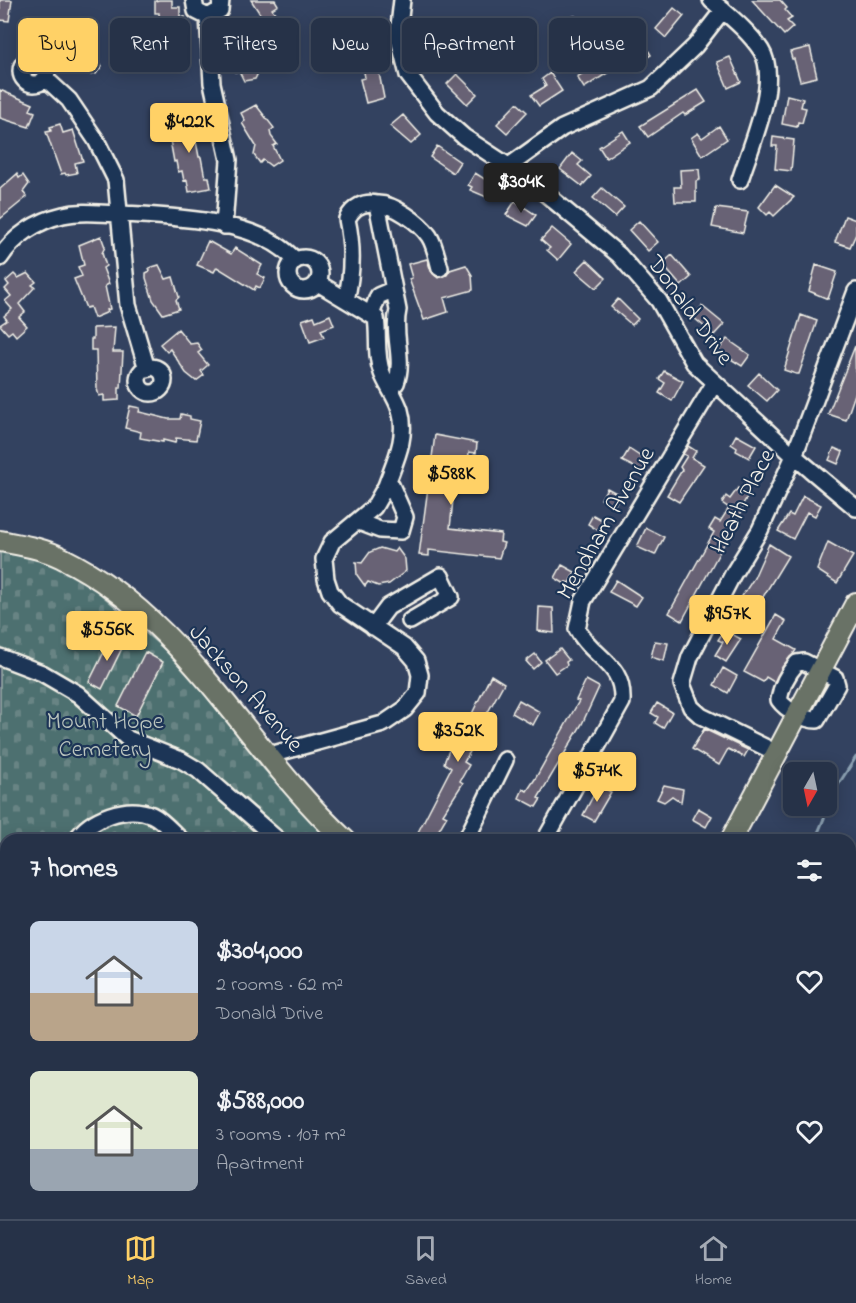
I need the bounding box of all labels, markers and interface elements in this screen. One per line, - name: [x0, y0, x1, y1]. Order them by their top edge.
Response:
- chip: Buy: [18, 18, 98, 72]
- chip: Rent: [110, 18, 190, 72]
- chip: Filters: [202, 18, 299, 72]
- chip: New: [311, 18, 390, 72]
- chip: Apartment: [402, 18, 537, 72]
- chip: House: [549, 18, 646, 72]
- pin: $422K: [147, 103, 231, 154]
- text: $422K: [164, 108, 214, 137]
- pin: $304K: [479, 163, 563, 214]
- text: $304K: [498, 168, 544, 197]
- street label: Donald Drive: [636, 248, 741, 373]
- street label: Mendham Avenue: [549, 441, 665, 607]
- street label: Heath Place: [703, 443, 786, 561]
- pin: $588K: [409, 455, 493, 506]
- text: $588K: [427, 460, 475, 489]
- pin: $957K: [685, 595, 769, 646]
- text: $957K: [703, 600, 751, 629]
- pin: $556K: [65, 611, 149, 662]
- text: $556K: [80, 616, 134, 645]
- street label: Jackson Avenue: [179, 617, 311, 761]
- park label: Mount Hope Cemetery: [47, 705, 164, 769]
- pin: $352K: [416, 712, 500, 763]
- text: $352K: [432, 717, 484, 746]
- pin: $574K: [555, 752, 639, 803]
- text: $574K: [572, 757, 622, 786]
- north arrow: [783, 762, 837, 816]
- map controls: [783, 762, 837, 816]
- text: 7 homes: [30, 851, 118, 889]
- icon: filters: [793, 854, 826, 887]
- text: $304,000: [216, 933, 303, 971]
- icon: home: [78, 945, 150, 1017]
- icon: heart: [793, 965, 826, 998]
- text: 2 rooms · 62 m²: [216, 971, 343, 1000]
- text: Donald Drive: [216, 1000, 323, 1029]
- text: $588,000: [216, 1083, 304, 1121]
- icon: home: [78, 1095, 150, 1167]
- icon: heart: [793, 1115, 826, 1148]
- text: 3 rooms · 107 m²: [216, 1121, 346, 1150]
- text: Apartment: [216, 1150, 304, 1179]
- tab: Map: [124, 1232, 157, 1292]
- tab: Saved: [405, 1232, 447, 1292]
- tab: Home: [695, 1232, 732, 1292]

